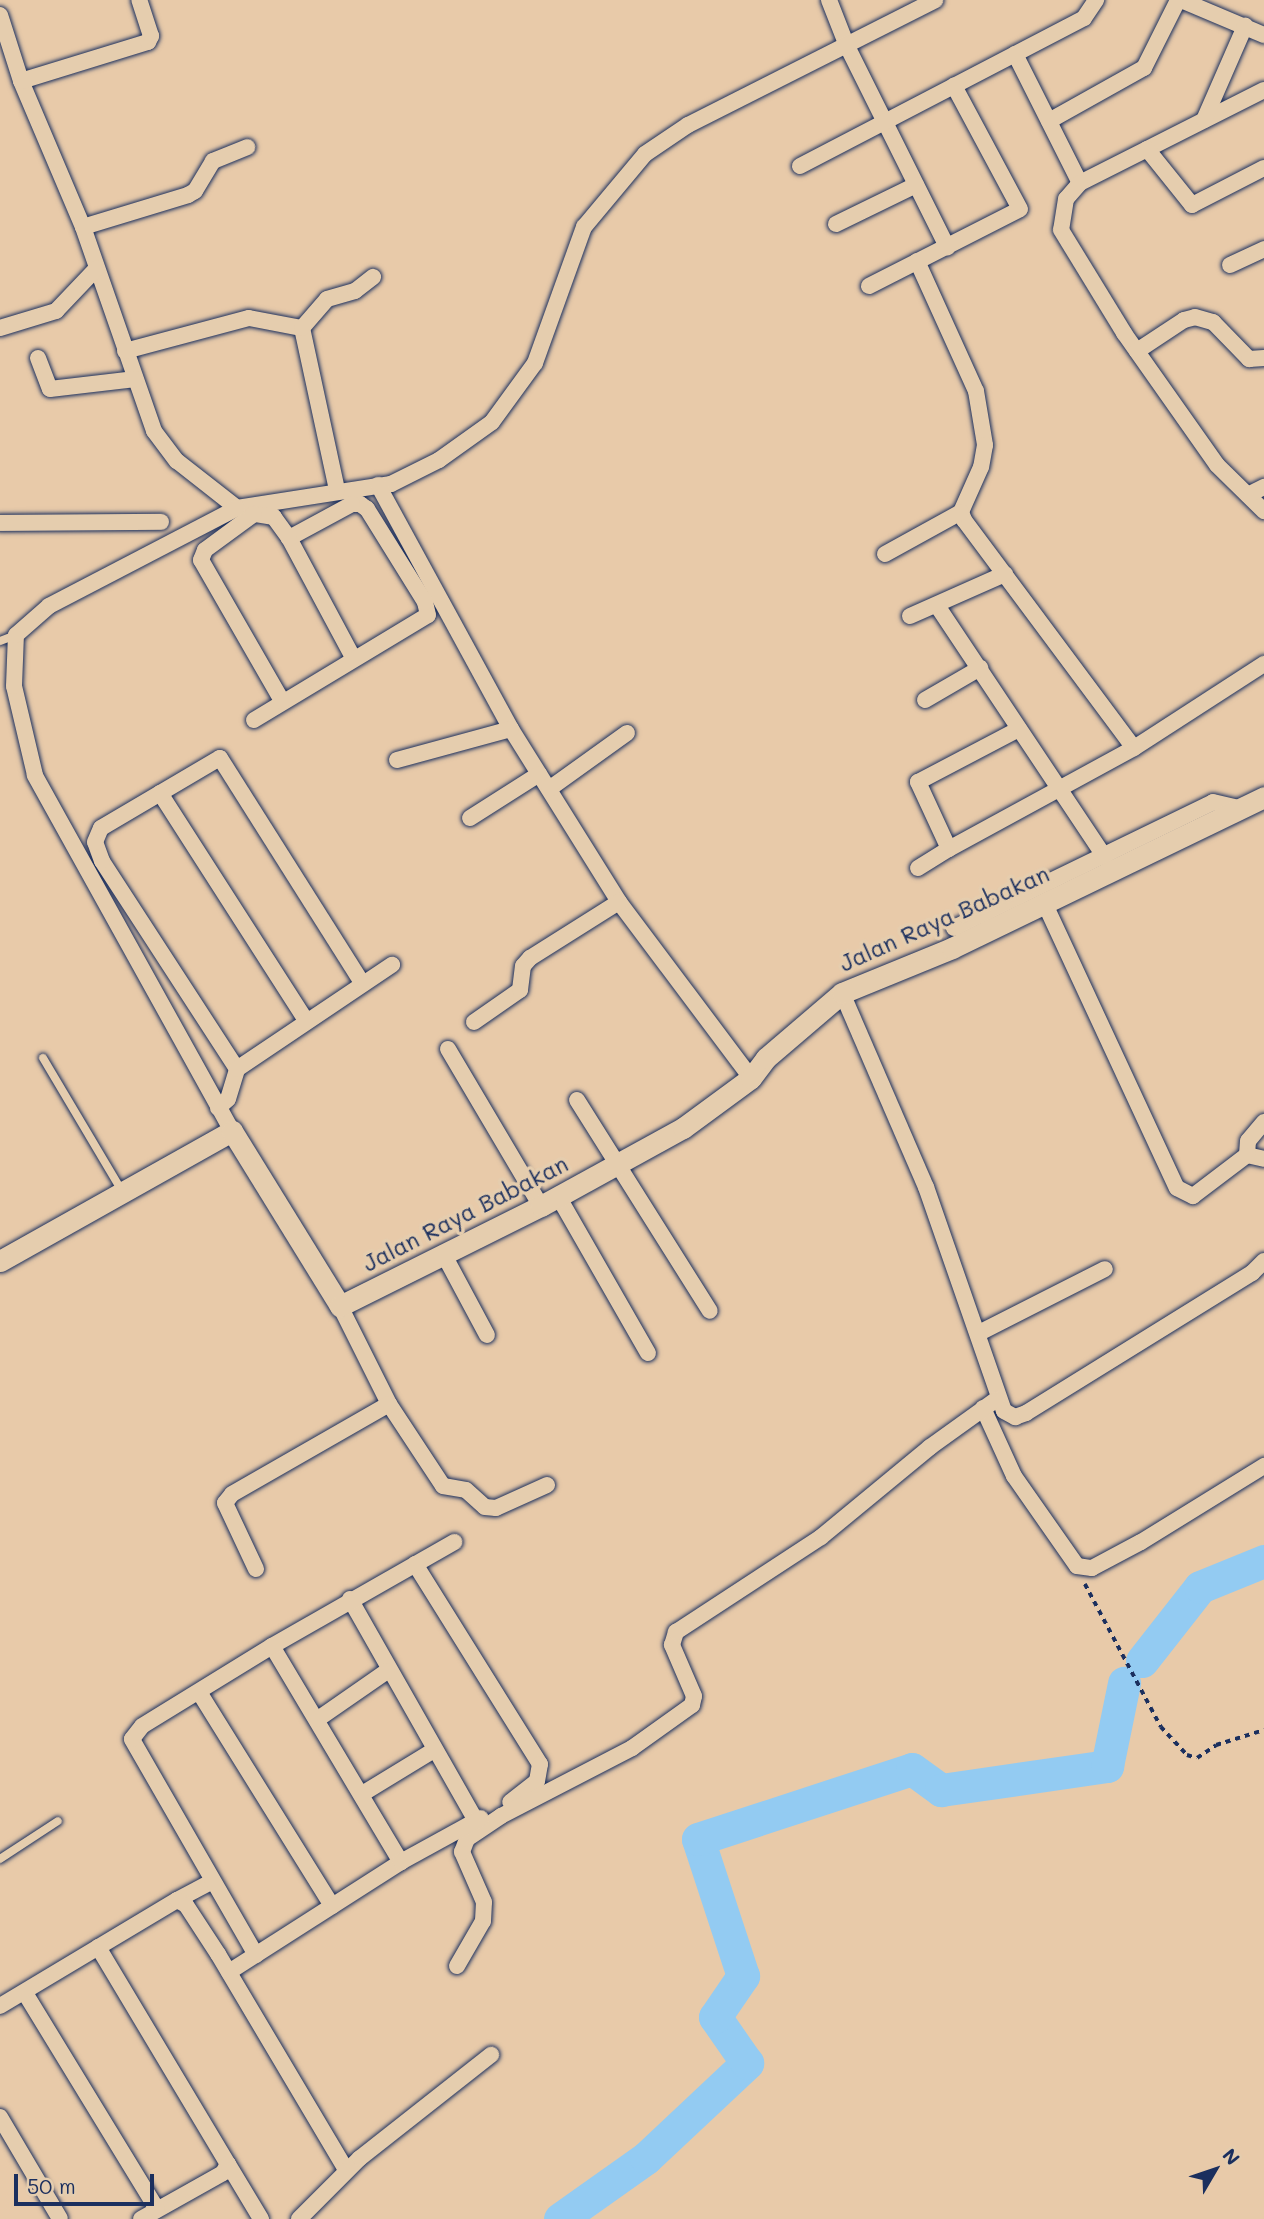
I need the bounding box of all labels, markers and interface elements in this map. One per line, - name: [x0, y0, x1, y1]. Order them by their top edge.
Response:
- street label: Jalan Raya Babakan: [835, 859, 1053, 977]
- street label: Jalan Raya Babakan: [358, 1149, 572, 1277]
- north arrow: [1180, 2135, 1250, 2205]
- text: N: [1217, 2143, 1246, 2170]
- scale bar: [18, 2160, 158, 2204]
- text: 50 m: [27, 2172, 76, 2199]

